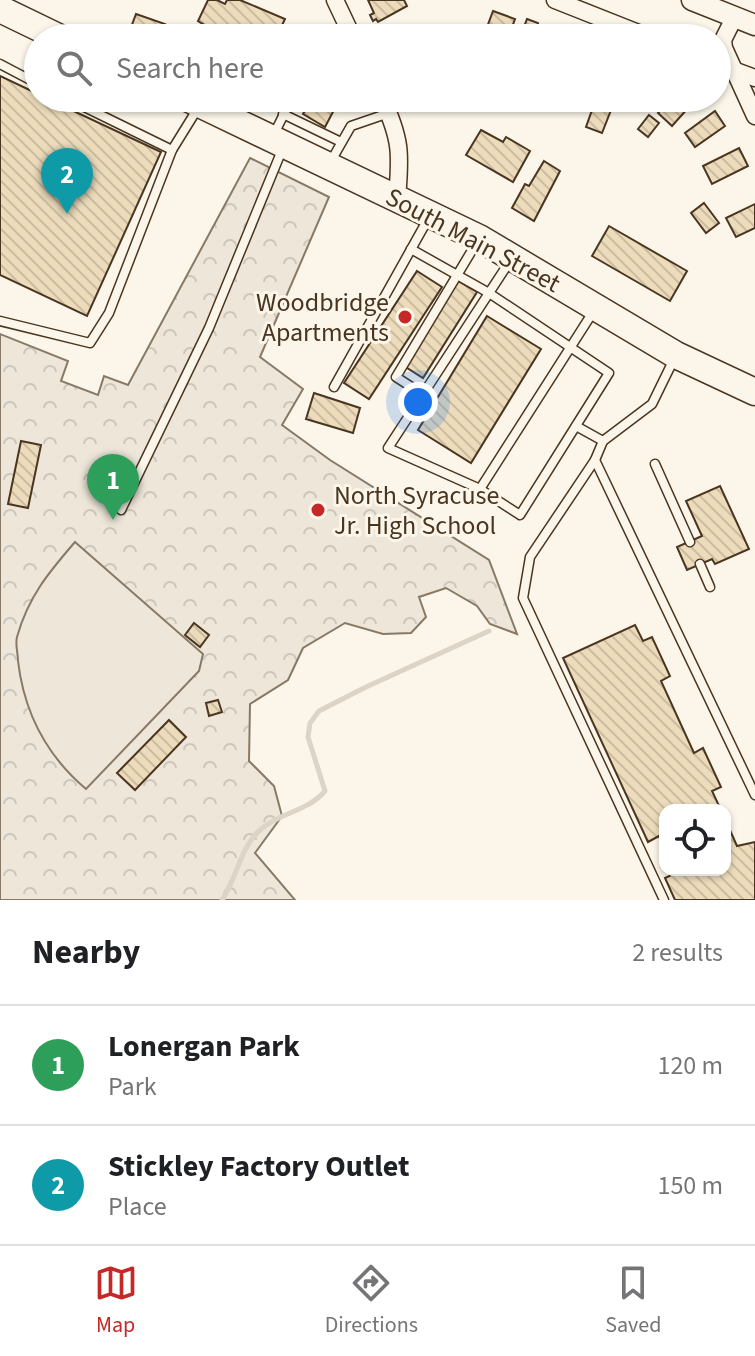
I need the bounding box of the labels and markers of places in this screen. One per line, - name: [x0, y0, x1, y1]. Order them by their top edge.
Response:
- pin: 2: [41, 148, 93, 214]
- place label: Woodbridge Apartments: [256, 284, 389, 351]
- marker: Woodbridge Apartments: [396, 308, 414, 326]
- pin: 1: [87, 454, 139, 520]
- place label: North Syracuse Jr. High School: [334, 477, 499, 544]
- marker: North Syracuse Jr. High School: [309, 501, 327, 519]

